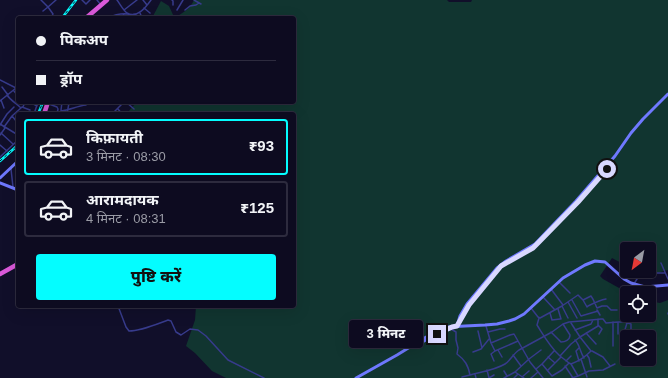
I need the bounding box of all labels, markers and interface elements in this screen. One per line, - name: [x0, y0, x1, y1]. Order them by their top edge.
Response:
- text: पिकअप: [60, 31, 108, 48]
- text: ड्रॉप: [60, 70, 82, 87]
- icon: car: [38, 129, 74, 165]
- text: किफ़ायती: [86, 129, 143, 146]
- text: ₹93: [249, 137, 274, 154]
- text: 3 मिनट · 08:30: [86, 149, 166, 164]
- route start: [598, 160, 616, 178]
- icon: car: [38, 191, 74, 227]
- text: आरामदायक: [86, 191, 159, 208]
- text: ₹125: [240, 199, 274, 216]
- text: 4 मिनट · 08:31: [86, 211, 166, 226]
- north arrow: [620, 242, 656, 278]
- map controls: [620, 242, 656, 366]
- button: पुष्टि करें: [36, 254, 276, 300]
- button: locate: [620, 286, 656, 322]
- callout: 3 मिनट: [349, 320, 423, 348]
- route end: [428, 325, 446, 343]
- text: 3 मिनट: [367, 326, 405, 341]
- button: layers: [620, 330, 656, 366]

